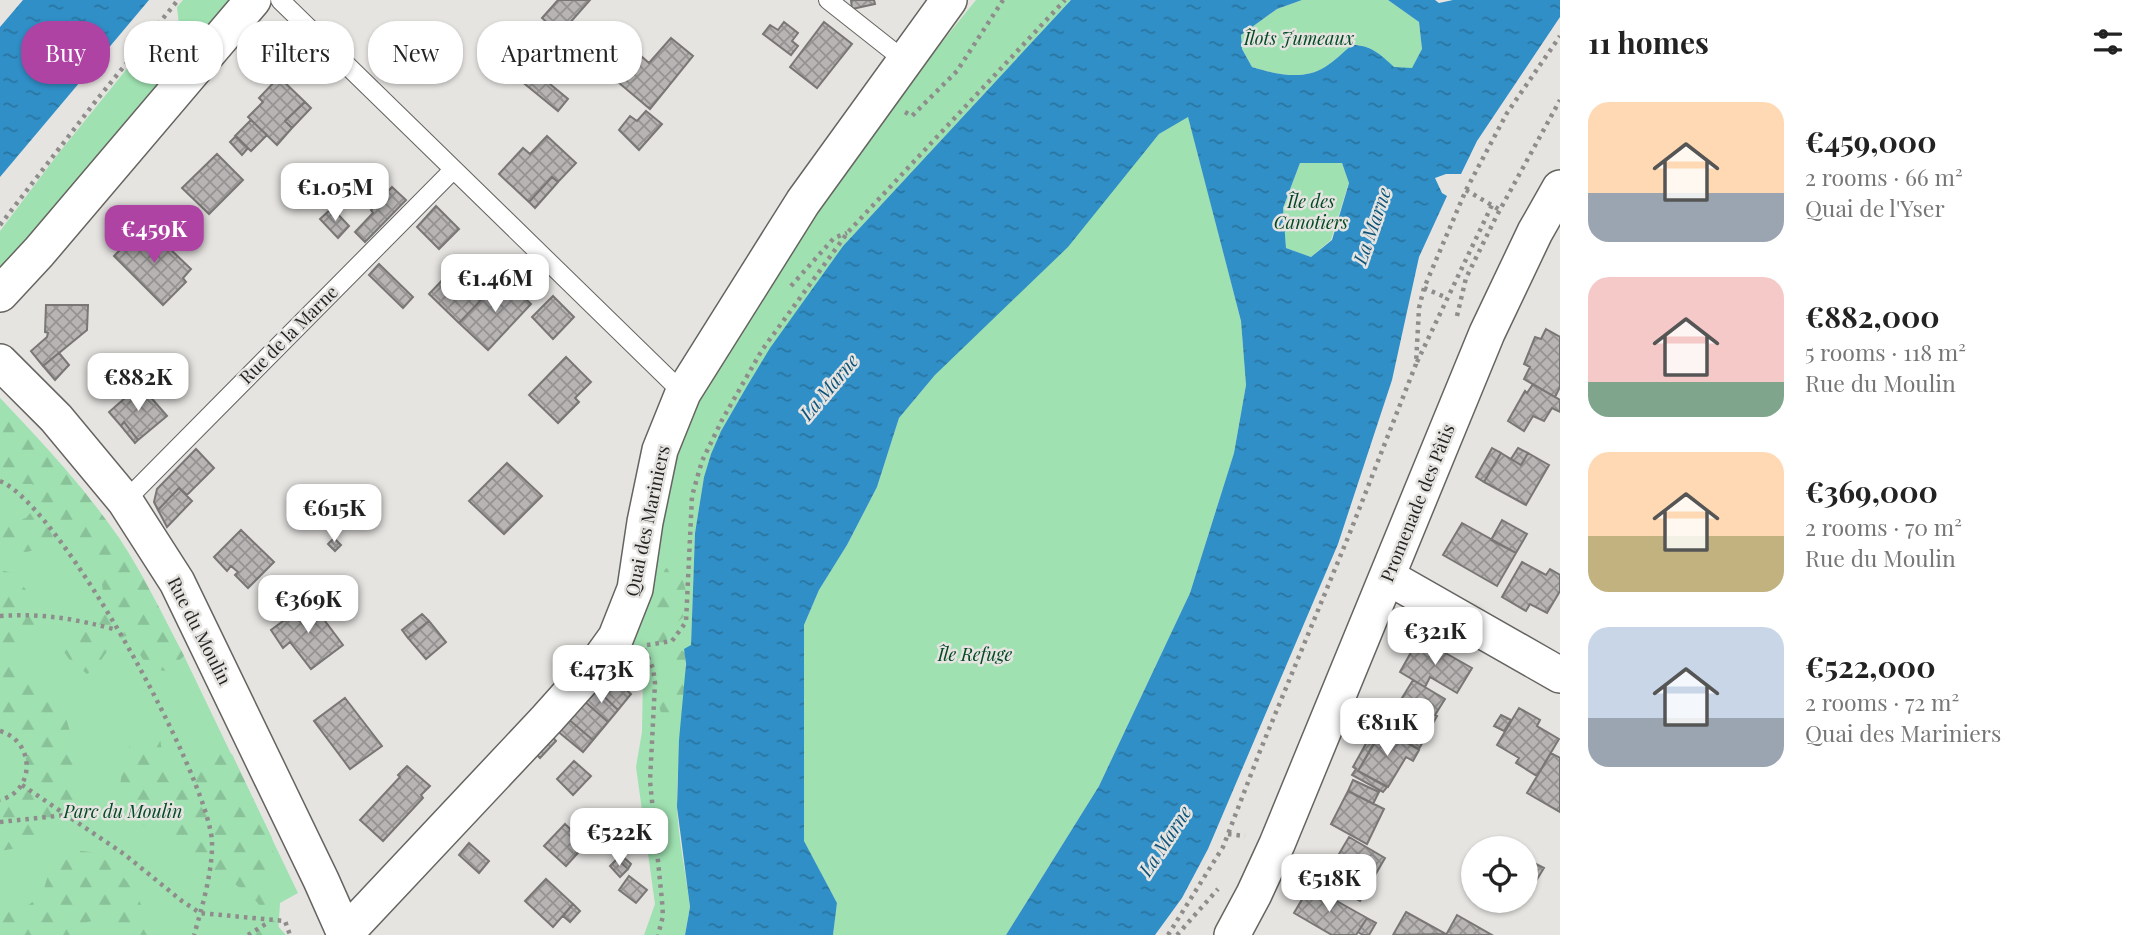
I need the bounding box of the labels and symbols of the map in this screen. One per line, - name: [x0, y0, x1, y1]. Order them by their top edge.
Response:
- park label: Îlots Jumeaux: [1243, 26, 1355, 50]
- pin: €1.05M: [278, 164, 392, 223]
- water label: La Marne: [1346, 184, 1396, 268]
- park label: Île des Canotiers: [1274, 189, 1348, 234]
- pin: €459K: [105, 205, 203, 265]
- pin: €1.46M: [438, 254, 552, 314]
- street label: Rue de la Marne: [234, 280, 343, 389]
- water label: La Marne: [792, 348, 864, 426]
- pin: €882K: [89, 354, 187, 413]
- street label: Promenade des Pâtis: [1374, 420, 1460, 585]
- street label: Quai des Mariniers: [619, 443, 675, 598]
- pin: €615K: [285, 484, 383, 544]
- street label: Rue du Moulin: [162, 573, 237, 689]
- pin: €369K: [259, 576, 357, 635]
- pin: €321K: [1386, 608, 1484, 667]
- park label: Île Refuge: [937, 642, 1013, 666]
- pin: €473K: [552, 646, 650, 705]
- pin: €811K: [1338, 698, 1436, 758]
- park label: Parc du Moulin: [63, 799, 183, 823]
- water label: La Marne: [1131, 800, 1197, 882]
- pin: €522K: [570, 808, 668, 868]
- pin: €518K: [1280, 855, 1378, 914]

